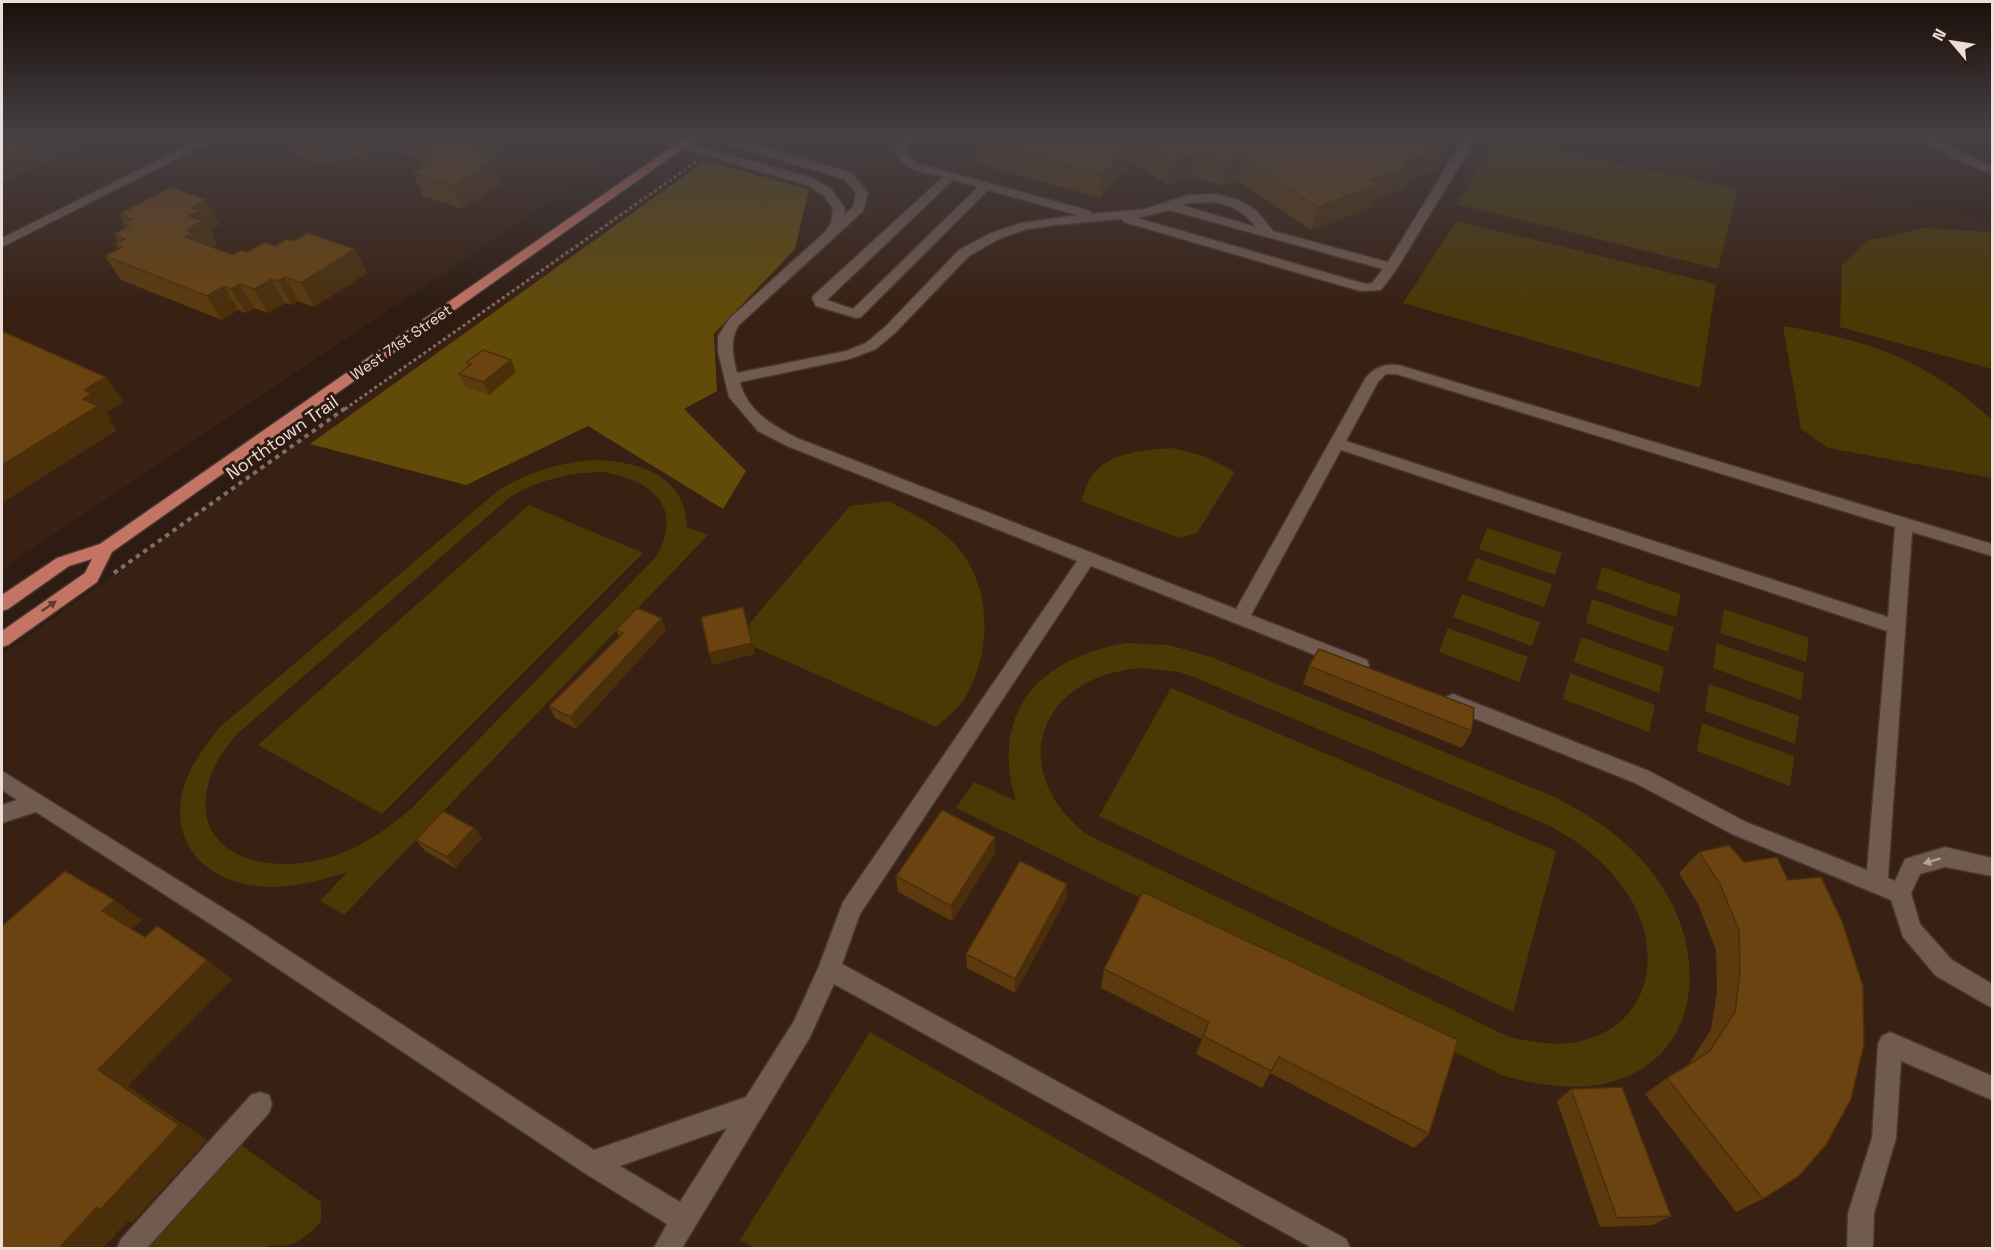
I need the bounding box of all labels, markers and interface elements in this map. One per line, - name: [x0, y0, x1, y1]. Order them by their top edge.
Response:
- north arrow: [1922, 12, 1982, 72]
- text: N: [1928, 25, 1951, 45]
- street label: West 71st Street: [347, 300, 455, 384]
- street label: Northtown Trail: [221, 390, 343, 484]
- one-way arrow: [41, 600, 57, 612]
- one-way arrow: [1923, 856, 1941, 866]

